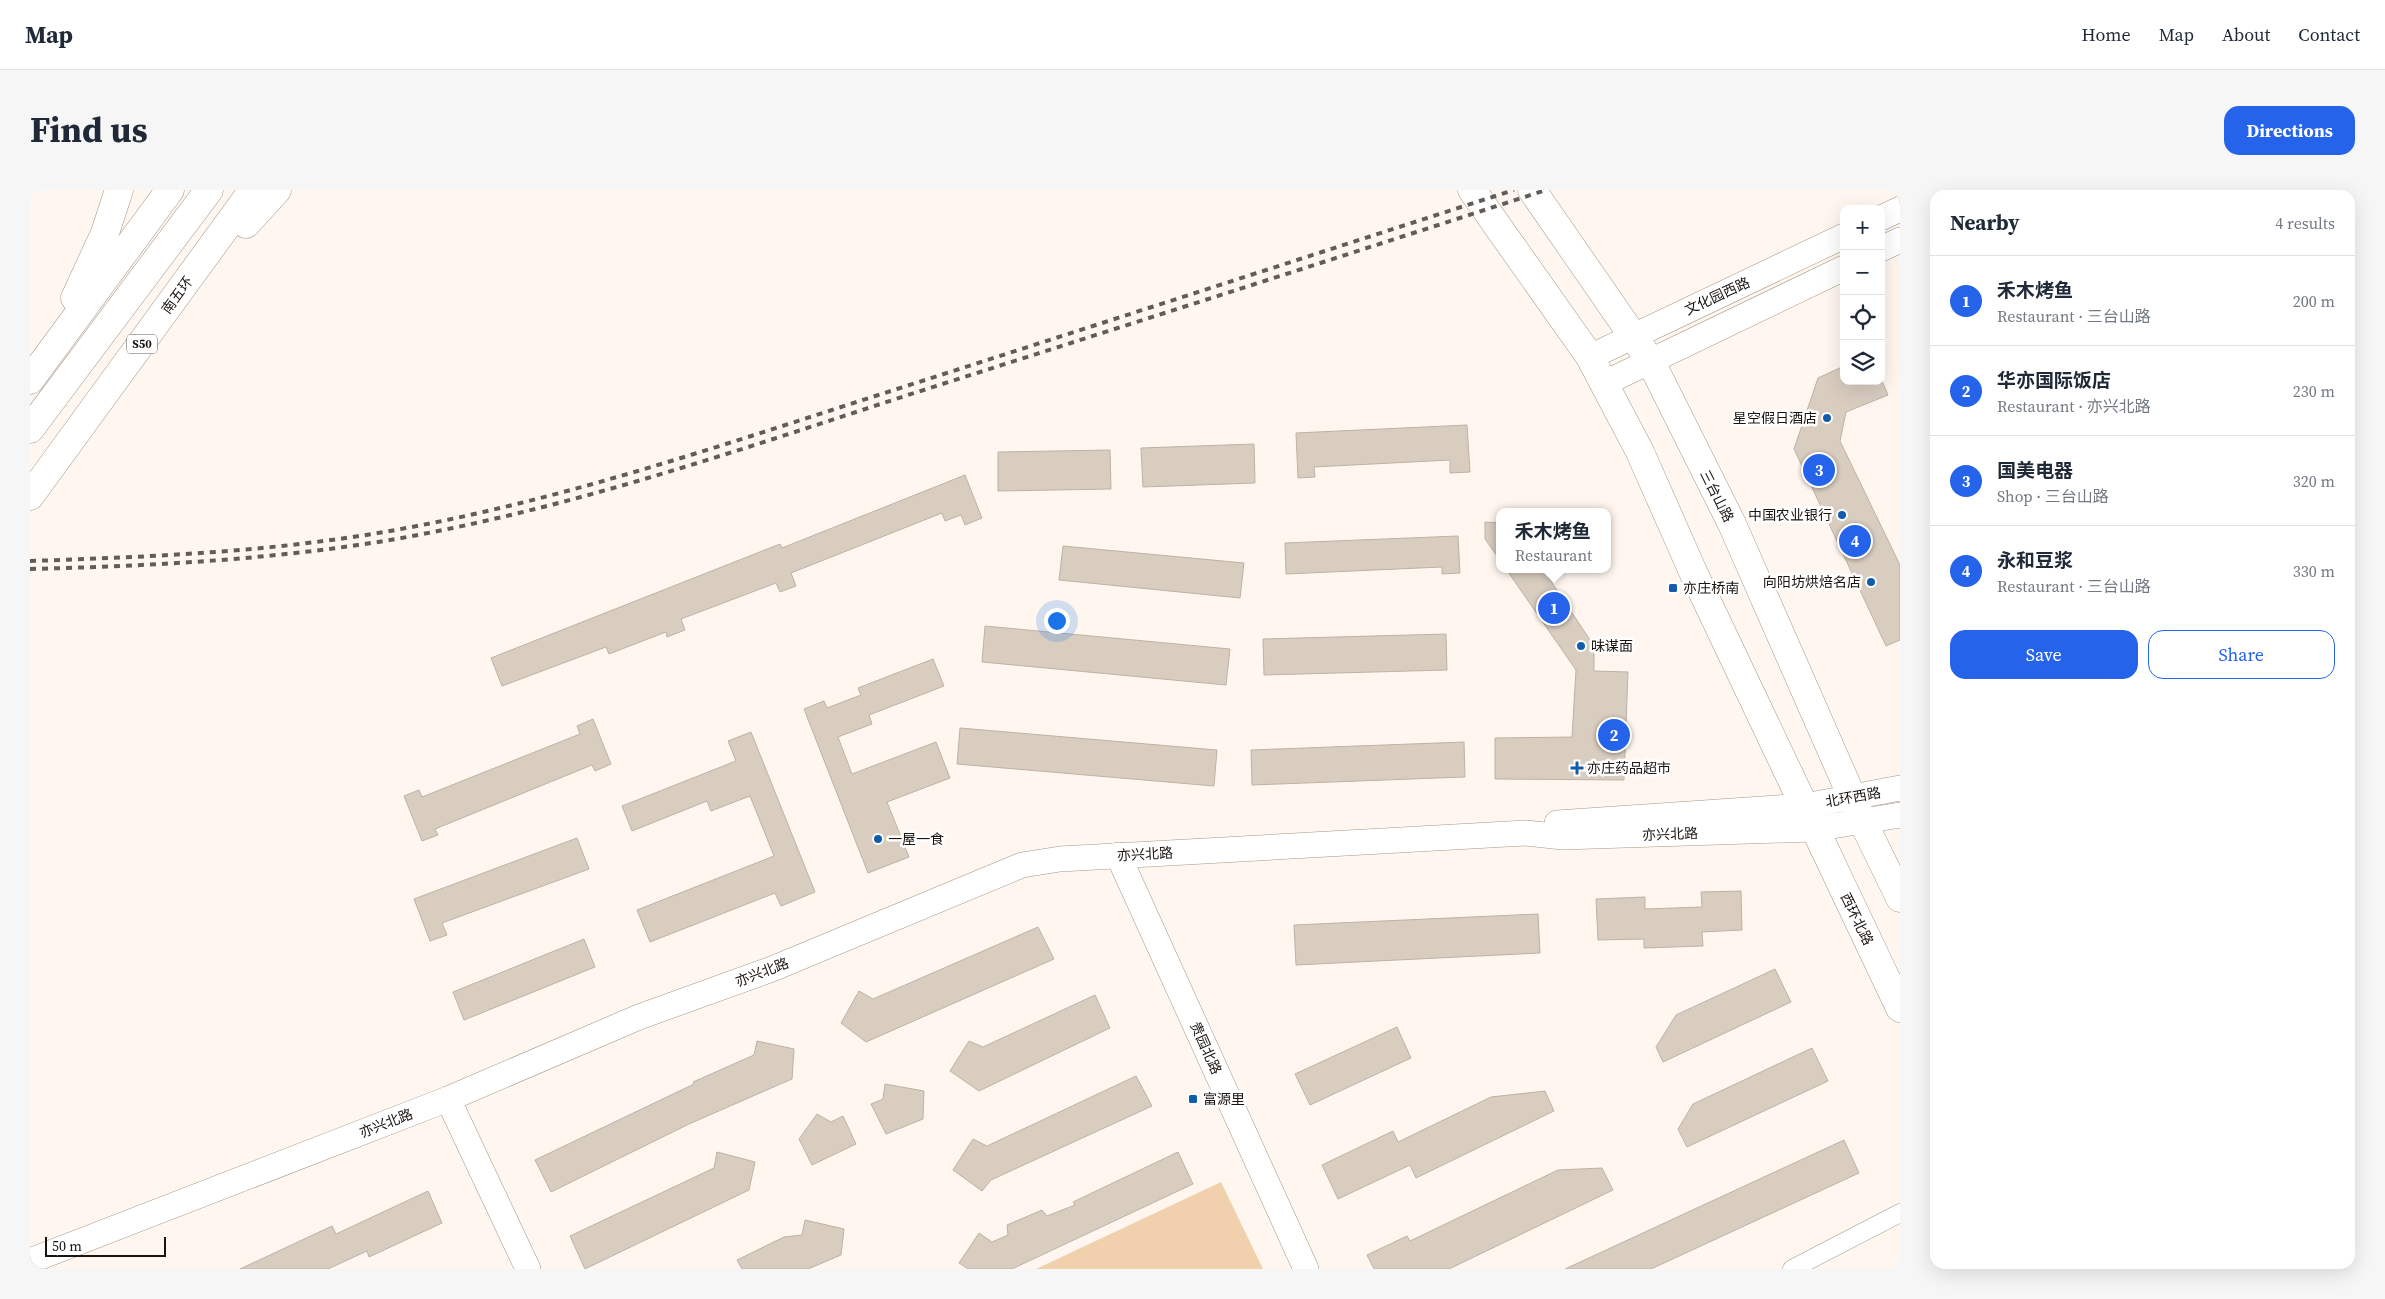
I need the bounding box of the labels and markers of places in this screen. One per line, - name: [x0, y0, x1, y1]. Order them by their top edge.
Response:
- place label: 星空假日酒店: [1733, 408, 1817, 428]
- marker: 星空假日酒店: [1821, 412, 1833, 424]
- pin: 3: [1803, 451, 1835, 489]
- place label: 中国农业银行: [1748, 505, 1832, 525]
- marker: 中国农业银行: [1836, 509, 1848, 521]
- pin: 4: [1839, 522, 1871, 560]
- place label: 向阳坊烘焙名店: [1763, 572, 1861, 592]
- marker: 向阳坊烘焙名店: [1865, 576, 1877, 588]
- place label: 亦庄桥南: [1683, 578, 1739, 598]
- marker: 亦庄桥南: [1667, 582, 1679, 594]
- pin: 1: [1538, 589, 1570, 627]
- place label: 味谋面: [1591, 636, 1633, 656]
- marker: 味谋面: [1575, 640, 1587, 652]
- pin: 2: [1598, 716, 1630, 754]
- place label: 亦庄药品超市: [1587, 758, 1671, 778]
- marker: 亦庄药品超市: [1571, 762, 1583, 774]
- place label: 一屋一食: [888, 829, 944, 849]
- marker: 一屋一食: [872, 833, 884, 845]
- place label: 富源里: [1203, 1089, 1245, 1109]
- marker: 富源里: [1187, 1093, 1199, 1105]

